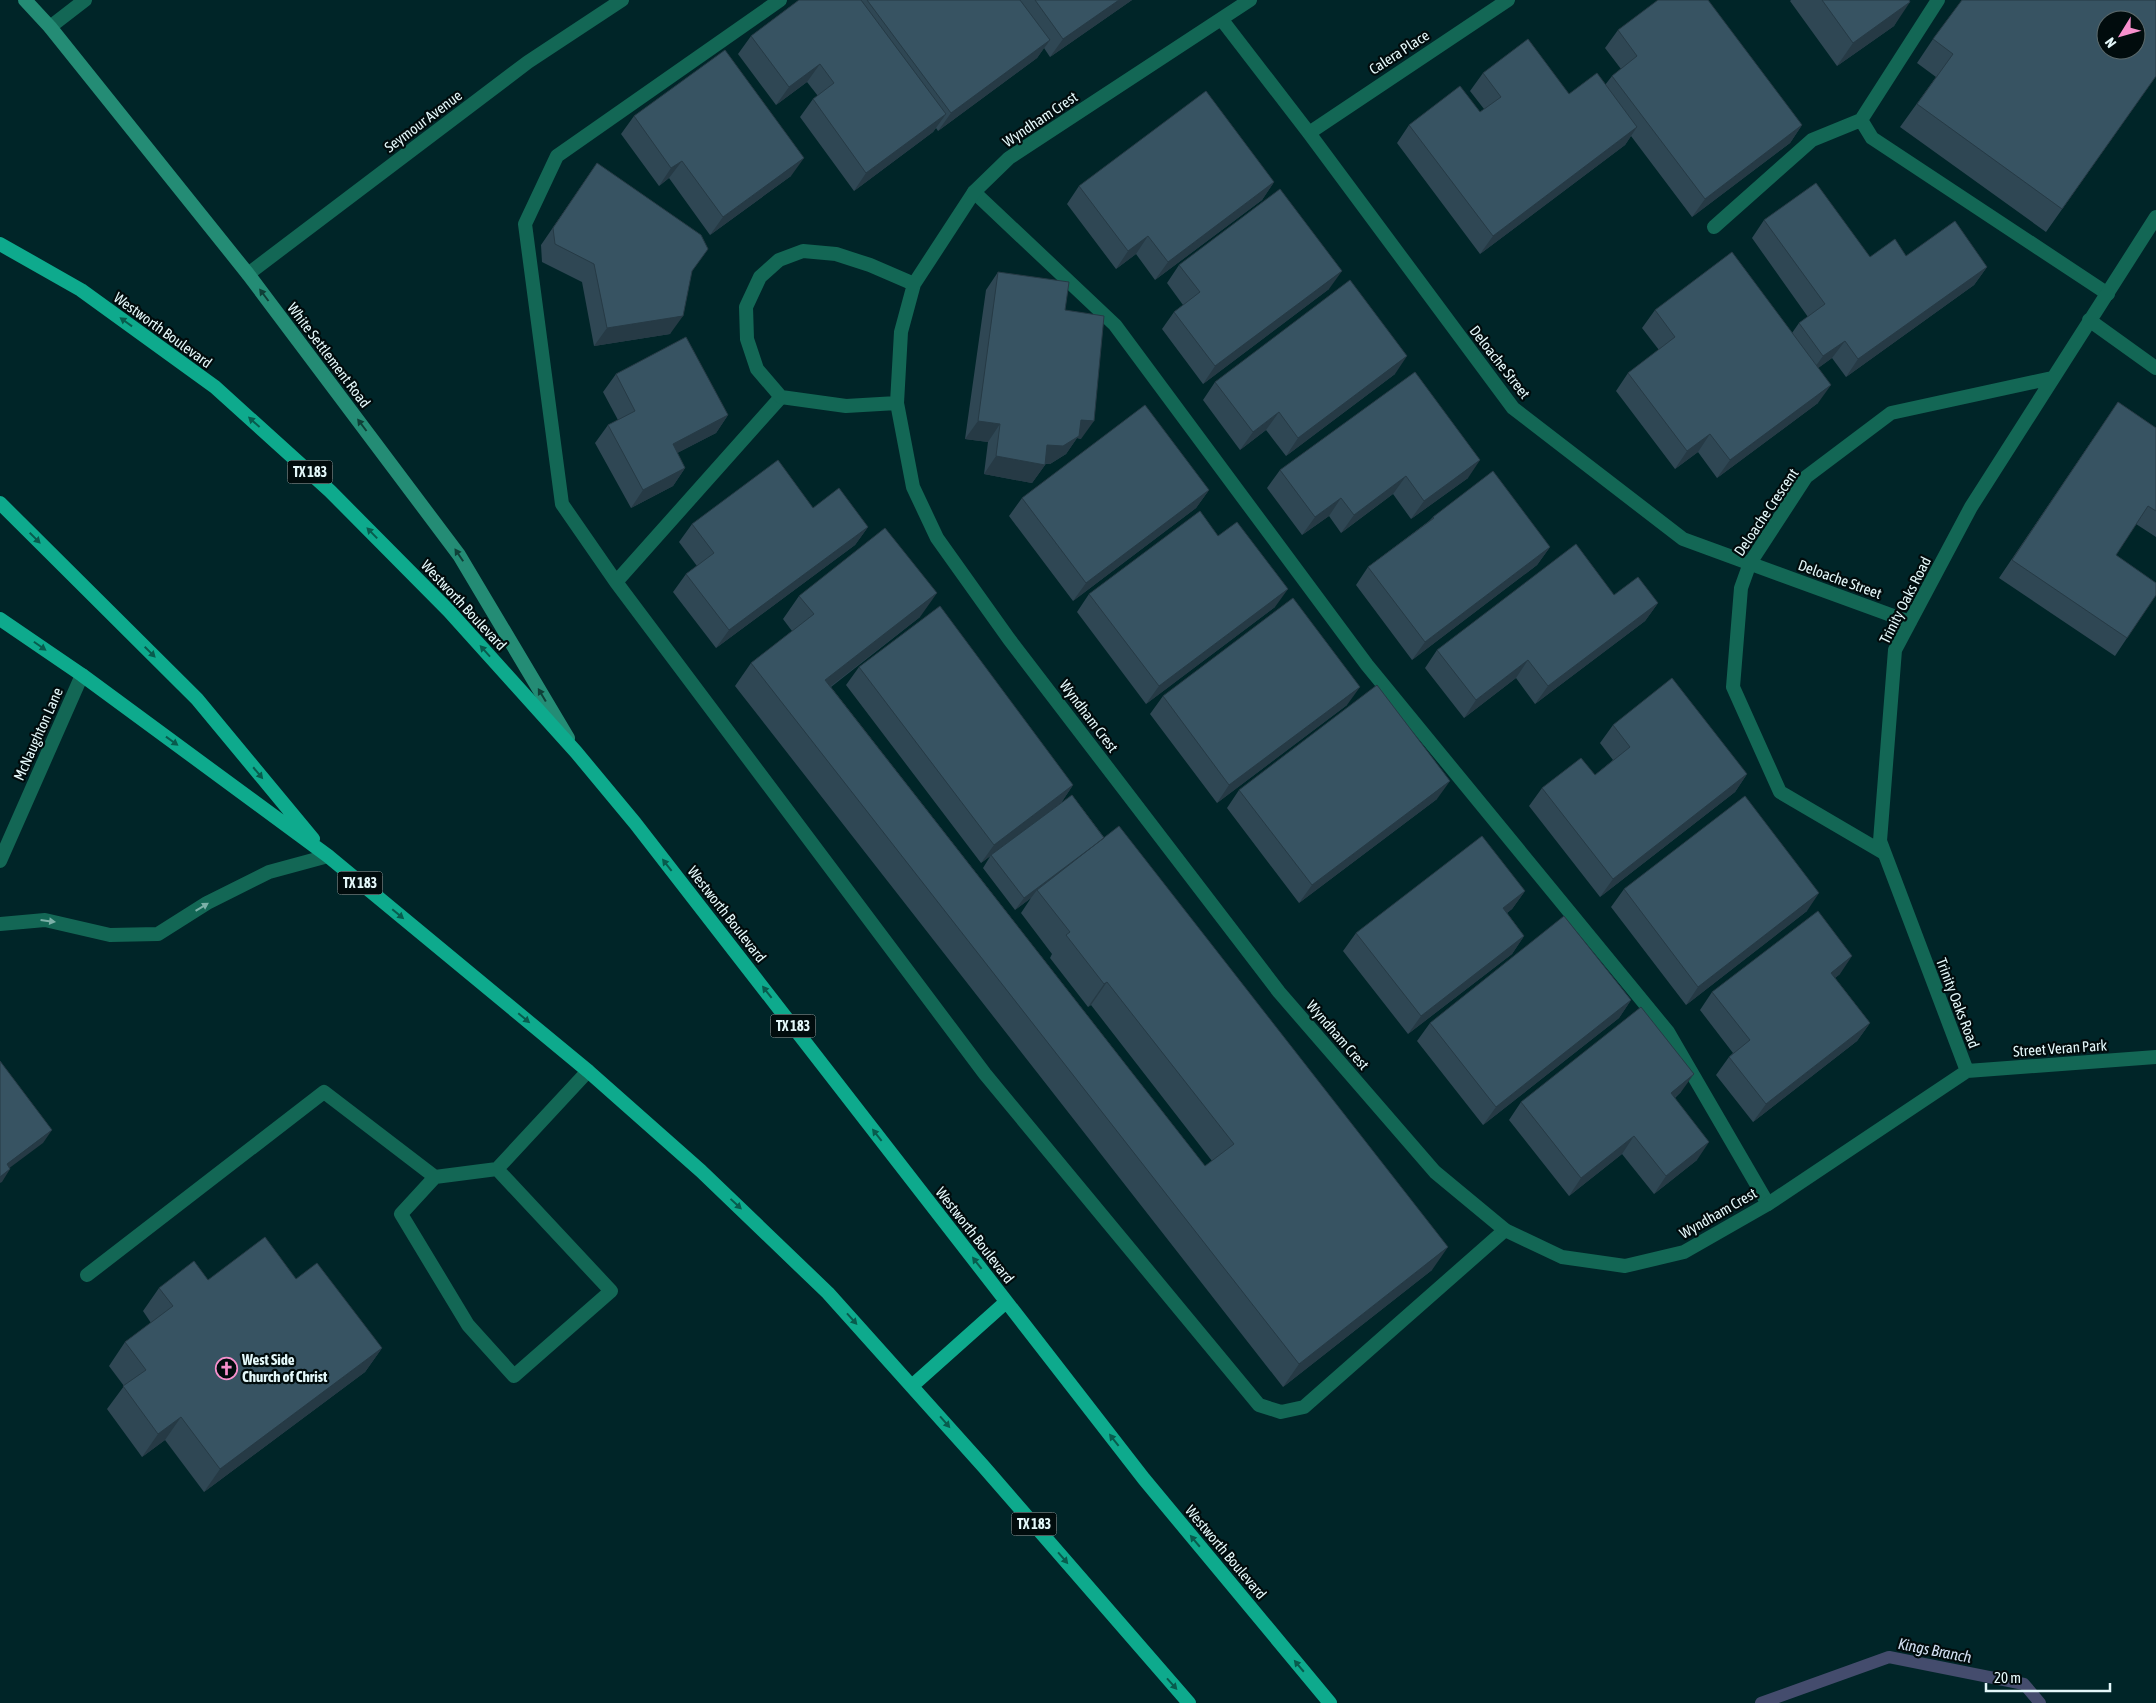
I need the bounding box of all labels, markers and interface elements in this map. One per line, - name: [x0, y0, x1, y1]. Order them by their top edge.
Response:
- north arrow: [2096, 10, 2146, 60]
- street label: Calera Place: [1366, 26, 1432, 78]
- text: N: [2102, 35, 2119, 51]
- street label: Seymour Avenue: [381, 86, 465, 156]
- street label: Wyndham Crest: [1000, 88, 1080, 150]
- one-way arrow: [259, 288, 269, 302]
- street label: Westworth Boulevard: [111, 289, 215, 371]
- street label: White Settlement Road: [284, 299, 374, 411]
- one-way arrow: [120, 317, 133, 328]
- street label: Deloache Street: [1466, 322, 1534, 402]
- one-way arrow: [248, 416, 260, 428]
- one-way arrow: [356, 419, 367, 432]
- road number: TX 183: [288, 461, 332, 484]
- street label: Deloache Crescent: [1730, 465, 1802, 559]
- one-way arrow: [367, 528, 379, 540]
- one-way arrow: [28, 532, 40, 544]
- one-way arrow: [454, 549, 464, 562]
- street label: Trinity Oaks Road: [1876, 554, 1934, 646]
- street label: Westworth Boulevard: [418, 556, 510, 654]
- street label: Deloache Street: [1796, 556, 1884, 602]
- one-way arrow: [34, 641, 47, 651]
- one-way arrow: [479, 645, 491, 657]
- one-way arrow: [144, 646, 156, 658]
- street label: Wyndham Crest: [1056, 676, 1122, 756]
- street label: McNaughton Lane: [10, 685, 66, 783]
- one-way arrow: [538, 688, 547, 701]
- one-way arrow: [165, 736, 179, 746]
- one-way arrow: [253, 766, 264, 779]
- one-way arrow: [662, 858, 672, 871]
- street label: Westworth Boulevard: [684, 863, 770, 965]
- road number: TX 183: [338, 871, 382, 894]
- one-way arrow: [195, 902, 208, 911]
- one-way arrow: [392, 909, 405, 920]
- one-way arrow: [41, 917, 57, 925]
- street label: Trinity Oaks Road: [1933, 956, 1983, 1050]
- one-way arrow: [762, 986, 773, 999]
- street label: Wyndham Crest: [1303, 997, 1373, 1073]
- one-way arrow: [517, 1012, 530, 1023]
- road number: TX 183: [770, 1014, 816, 1038]
- street label: Street Veran Park: [2012, 1036, 2108, 1060]
- one-way arrow: [872, 1129, 883, 1142]
- street label: Westworth Boulevard: [932, 1184, 1018, 1286]
- street label: Wyndham Crest: [1676, 1184, 1760, 1242]
- one-way arrow: [730, 1198, 742, 1210]
- one-way arrow: [971, 1257, 982, 1270]
- one-way arrow: [846, 1312, 858, 1324]
- place label: West Side Church of Christ: [241, 1351, 328, 1385]
- church icon: West Side Church of Christ: [214, 1356, 238, 1380]
- one-way arrow: [939, 1415, 950, 1428]
- one-way arrow: [1108, 1434, 1119, 1447]
- street label: Westworth Boulevard: [1182, 1502, 1270, 1602]
- road number: TX 183: [1012, 1512, 1056, 1536]
- one-way arrow: [1190, 1534, 1201, 1547]
- one-way arrow: [1057, 1551, 1068, 1564]
- water label: Kings Branch: [1896, 1634, 1974, 1667]
- one-way arrow: [1294, 1659, 1305, 1672]
- scale bar: [1986, 1660, 2110, 1692]
- text: 20 m: [1994, 1669, 2021, 1686]
- one-way arrow: [1166, 1677, 1178, 1689]

